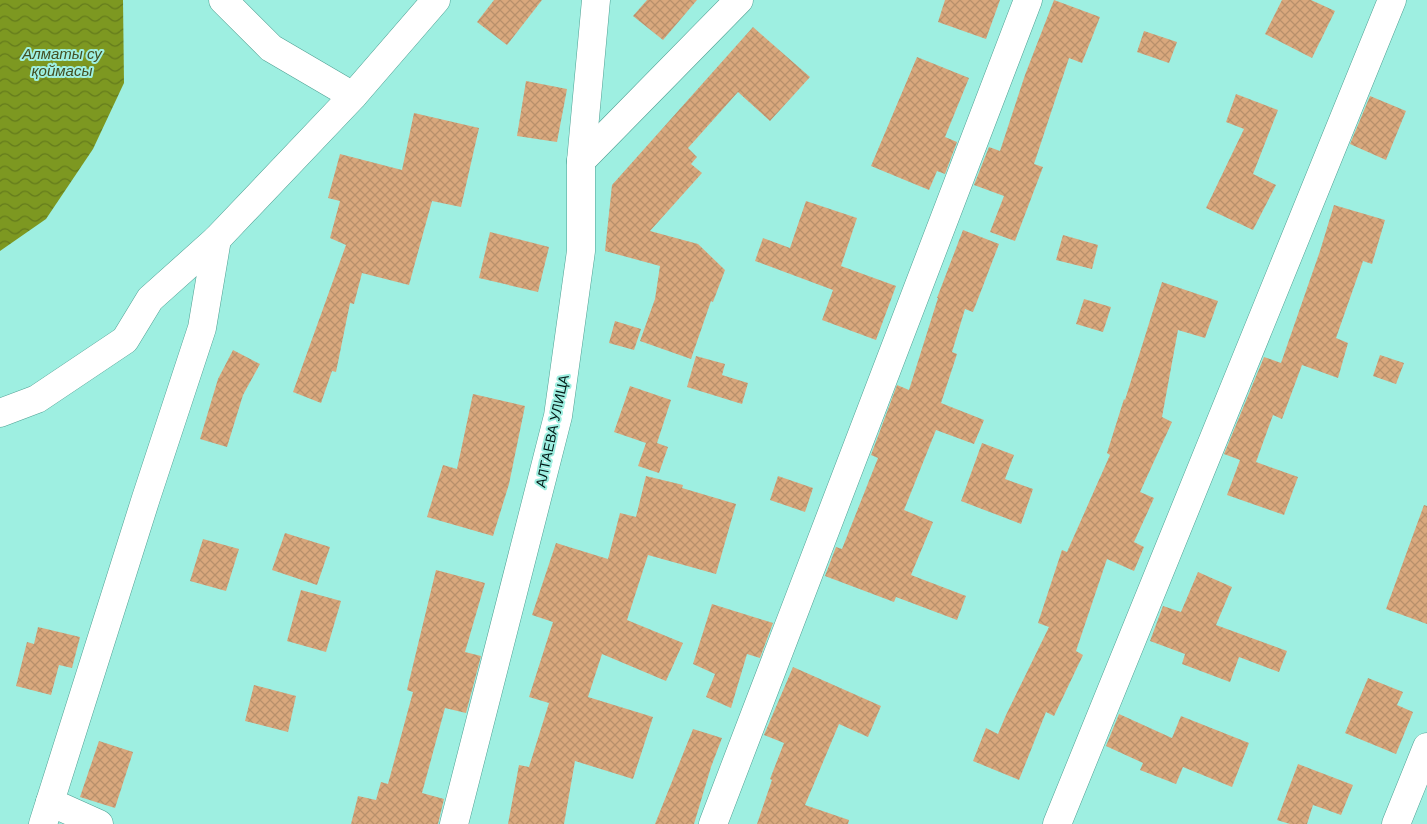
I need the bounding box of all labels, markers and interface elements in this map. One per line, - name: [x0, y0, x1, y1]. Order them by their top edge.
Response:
- water label: Алматы су қоймасы: [21, 45, 103, 79]
- street label: АЛТАЕВА УЛИЦА: [532, 372, 572, 489]

